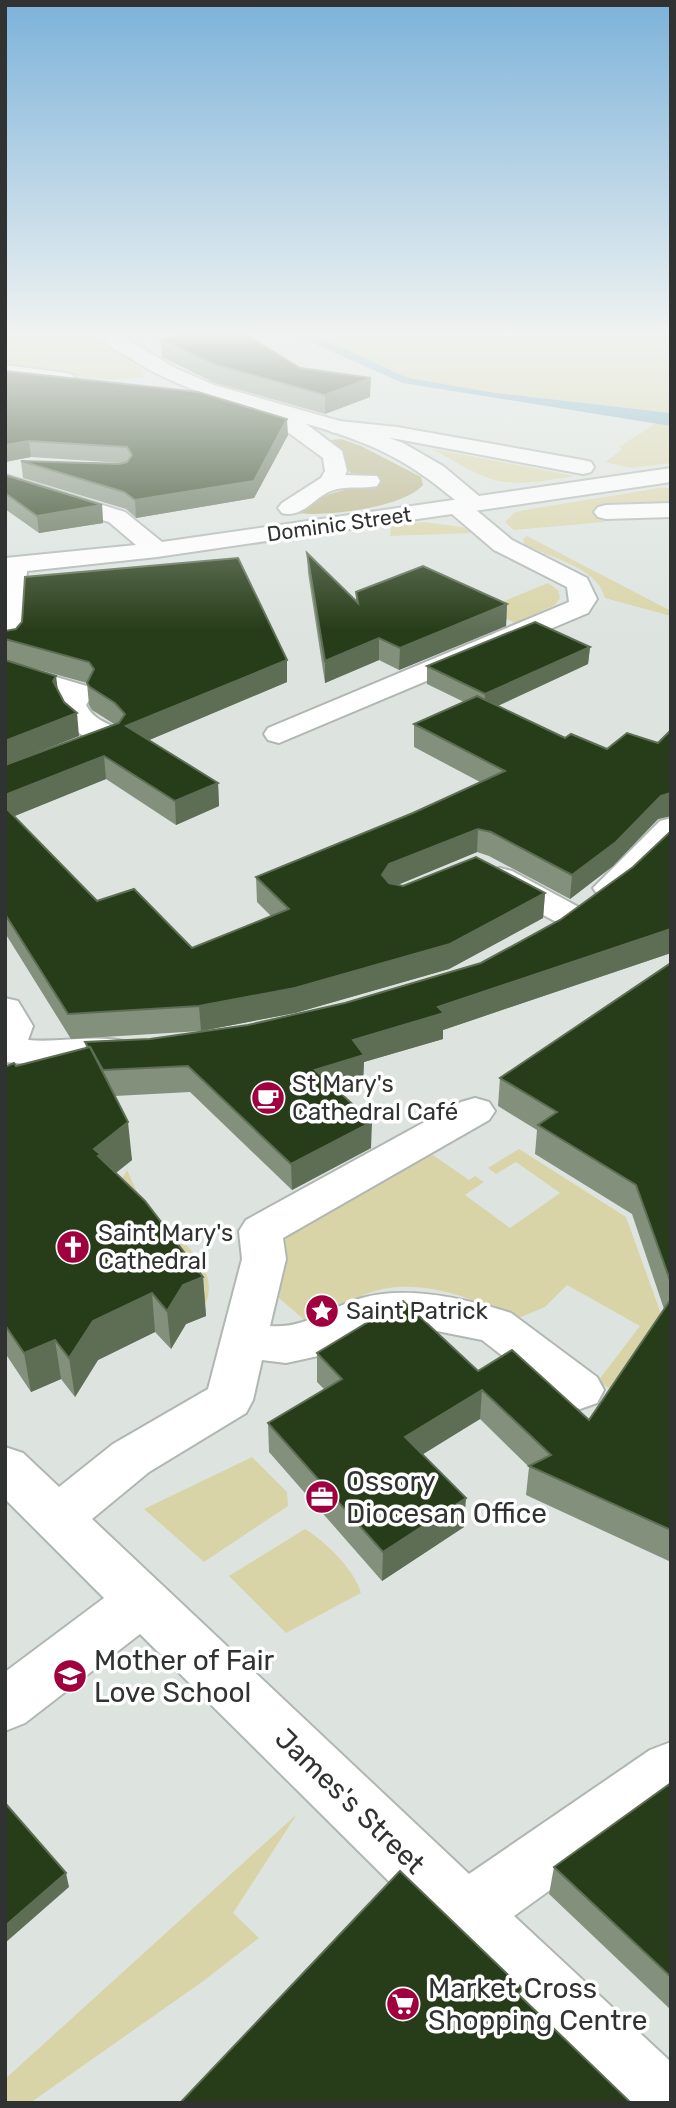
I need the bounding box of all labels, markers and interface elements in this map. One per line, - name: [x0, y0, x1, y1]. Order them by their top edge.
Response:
- street label: Dominic Street: [265, 501, 413, 547]
- place label: St Mary's Cathedral Café: [292, 1070, 458, 1126]
- cafe icon: St Mary's Cathedral Café: [249, 1079, 287, 1117]
- place label: Saint Mary's Cathedral: [98, 1219, 233, 1275]
- church icon: Saint Mary's Cathedral: [54, 1228, 92, 1266]
- place icon: Saint Patrick: [303, 1292, 341, 1330]
- place label: Saint Patrick: [346, 1297, 488, 1325]
- place label: Ossory Diocesan Office: [346, 1465, 547, 1530]
- office icon: Ossory Diocesan Office: [303, 1478, 341, 1516]
- place label: Mother of Fair Love School: [94, 1644, 274, 1709]
- school or university icon: Mother of Fair Love School: [51, 1657, 89, 1695]
- street label: James's Street: [268, 1721, 432, 1881]
- place label: Market Cross Shopping Centre: [428, 1972, 647, 2037]
- supermarket icon: Market Cross Shopping Centre: [384, 1985, 422, 2023]

